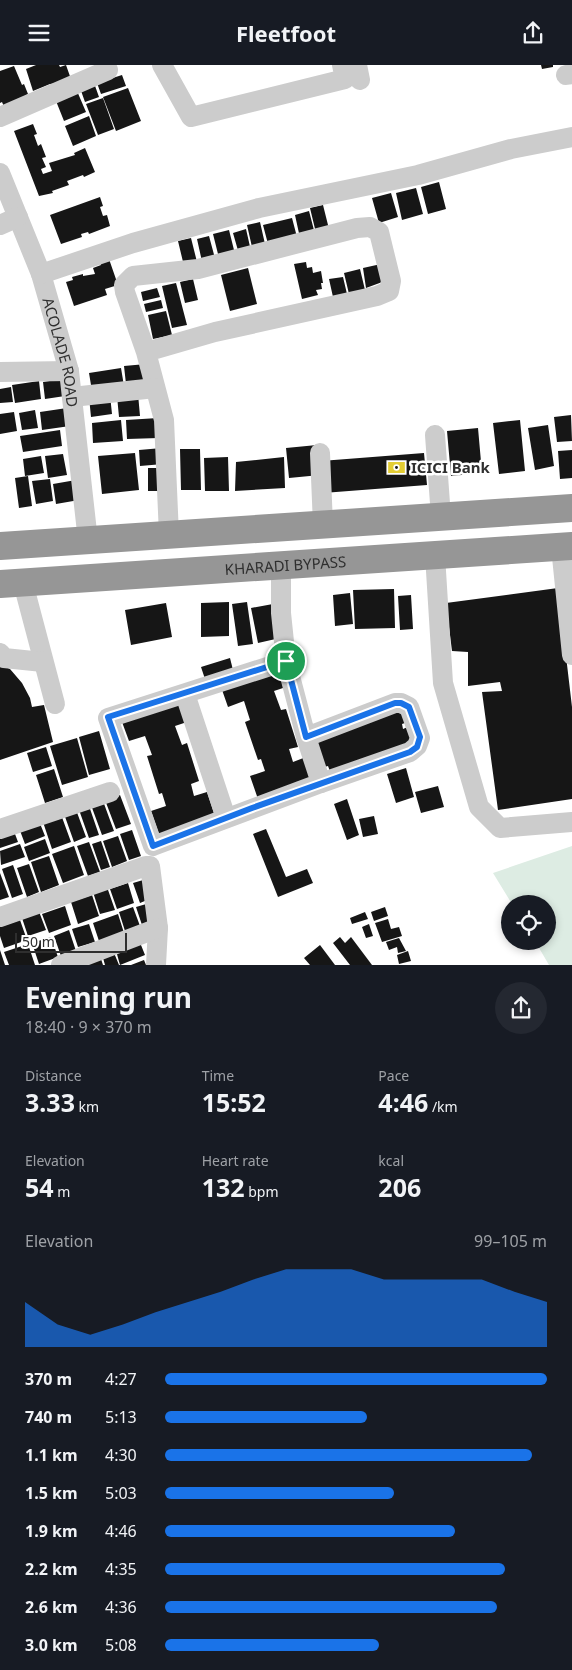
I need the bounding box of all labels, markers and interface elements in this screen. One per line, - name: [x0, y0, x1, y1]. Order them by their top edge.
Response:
- text: Fleetfoot: [236, 18, 336, 48]
- icon: menu: [25, 19, 53, 47]
- icon: share: [519, 19, 547, 47]
- street label: ACOLADE ROAD: [38, 295, 83, 408]
- bank icon: ICICI Bank: [387, 457, 407, 477]
- place label: ICICI Bank: [411, 457, 490, 477]
- street label: KHARADI BYPASS: [224, 551, 347, 579]
- pin: [265, 640, 307, 682]
- icon: arrive: [272, 647, 300, 675]
- map controls: [501, 895, 556, 950]
- button: locate: [501, 895, 556, 950]
- scale bar: [15, 930, 128, 953]
- text: 50 m: [22, 932, 55, 951]
- text: Evening run: [25, 978, 192, 1016]
- button: share: [495, 982, 547, 1034]
- text: 18:40 · 9 × 370 m: [25, 1016, 152, 1038]
- text: Distance: [25, 1066, 82, 1085]
- text: Time: [202, 1066, 234, 1085]
- text: Pace: [378, 1066, 409, 1085]
- text: 3.33: [25, 1085, 75, 1119]
- text: 15:52: [202, 1085, 266, 1119]
- text: 4:46: [378, 1085, 428, 1119]
- text: km: [75, 1097, 99, 1116]
- text: /km: [428, 1097, 458, 1116]
- text: Elevation: [25, 1151, 85, 1170]
- text: Heart rate: [202, 1151, 269, 1170]
- text: kcal: [378, 1151, 404, 1170]
- text: 54: [25, 1170, 54, 1204]
- text: 132: [202, 1170, 245, 1204]
- text: 206: [378, 1170, 421, 1204]
- text: m: [54, 1182, 70, 1201]
- text: bpm: [245, 1182, 279, 1201]
- text: Elevation: [25, 1230, 93, 1252]
- text: 99–105 m: [474, 1230, 547, 1252]
- text: 370 m: [25, 1368, 72, 1390]
- text: 4:27: [105, 1368, 137, 1390]
- text: 740 m: [25, 1406, 72, 1428]
- text: 5:13: [105, 1406, 137, 1428]
- text: 1.1 km: [25, 1444, 77, 1466]
- text: 4:30: [105, 1444, 137, 1466]
- text: 1.5 km: [25, 1482, 77, 1504]
- text: 5:03: [105, 1482, 137, 1504]
- text: 1.9 km: [25, 1520, 77, 1542]
- text: 4:46: [105, 1520, 137, 1542]
- text: 2.2 km: [25, 1558, 77, 1580]
- text: 4:35: [105, 1558, 137, 1580]
- text: 2.6 km: [25, 1596, 77, 1618]
- text: 4:36: [105, 1596, 137, 1618]
- text: 3.0 km: [25, 1634, 77, 1656]
- text: 5:08: [105, 1634, 137, 1656]

